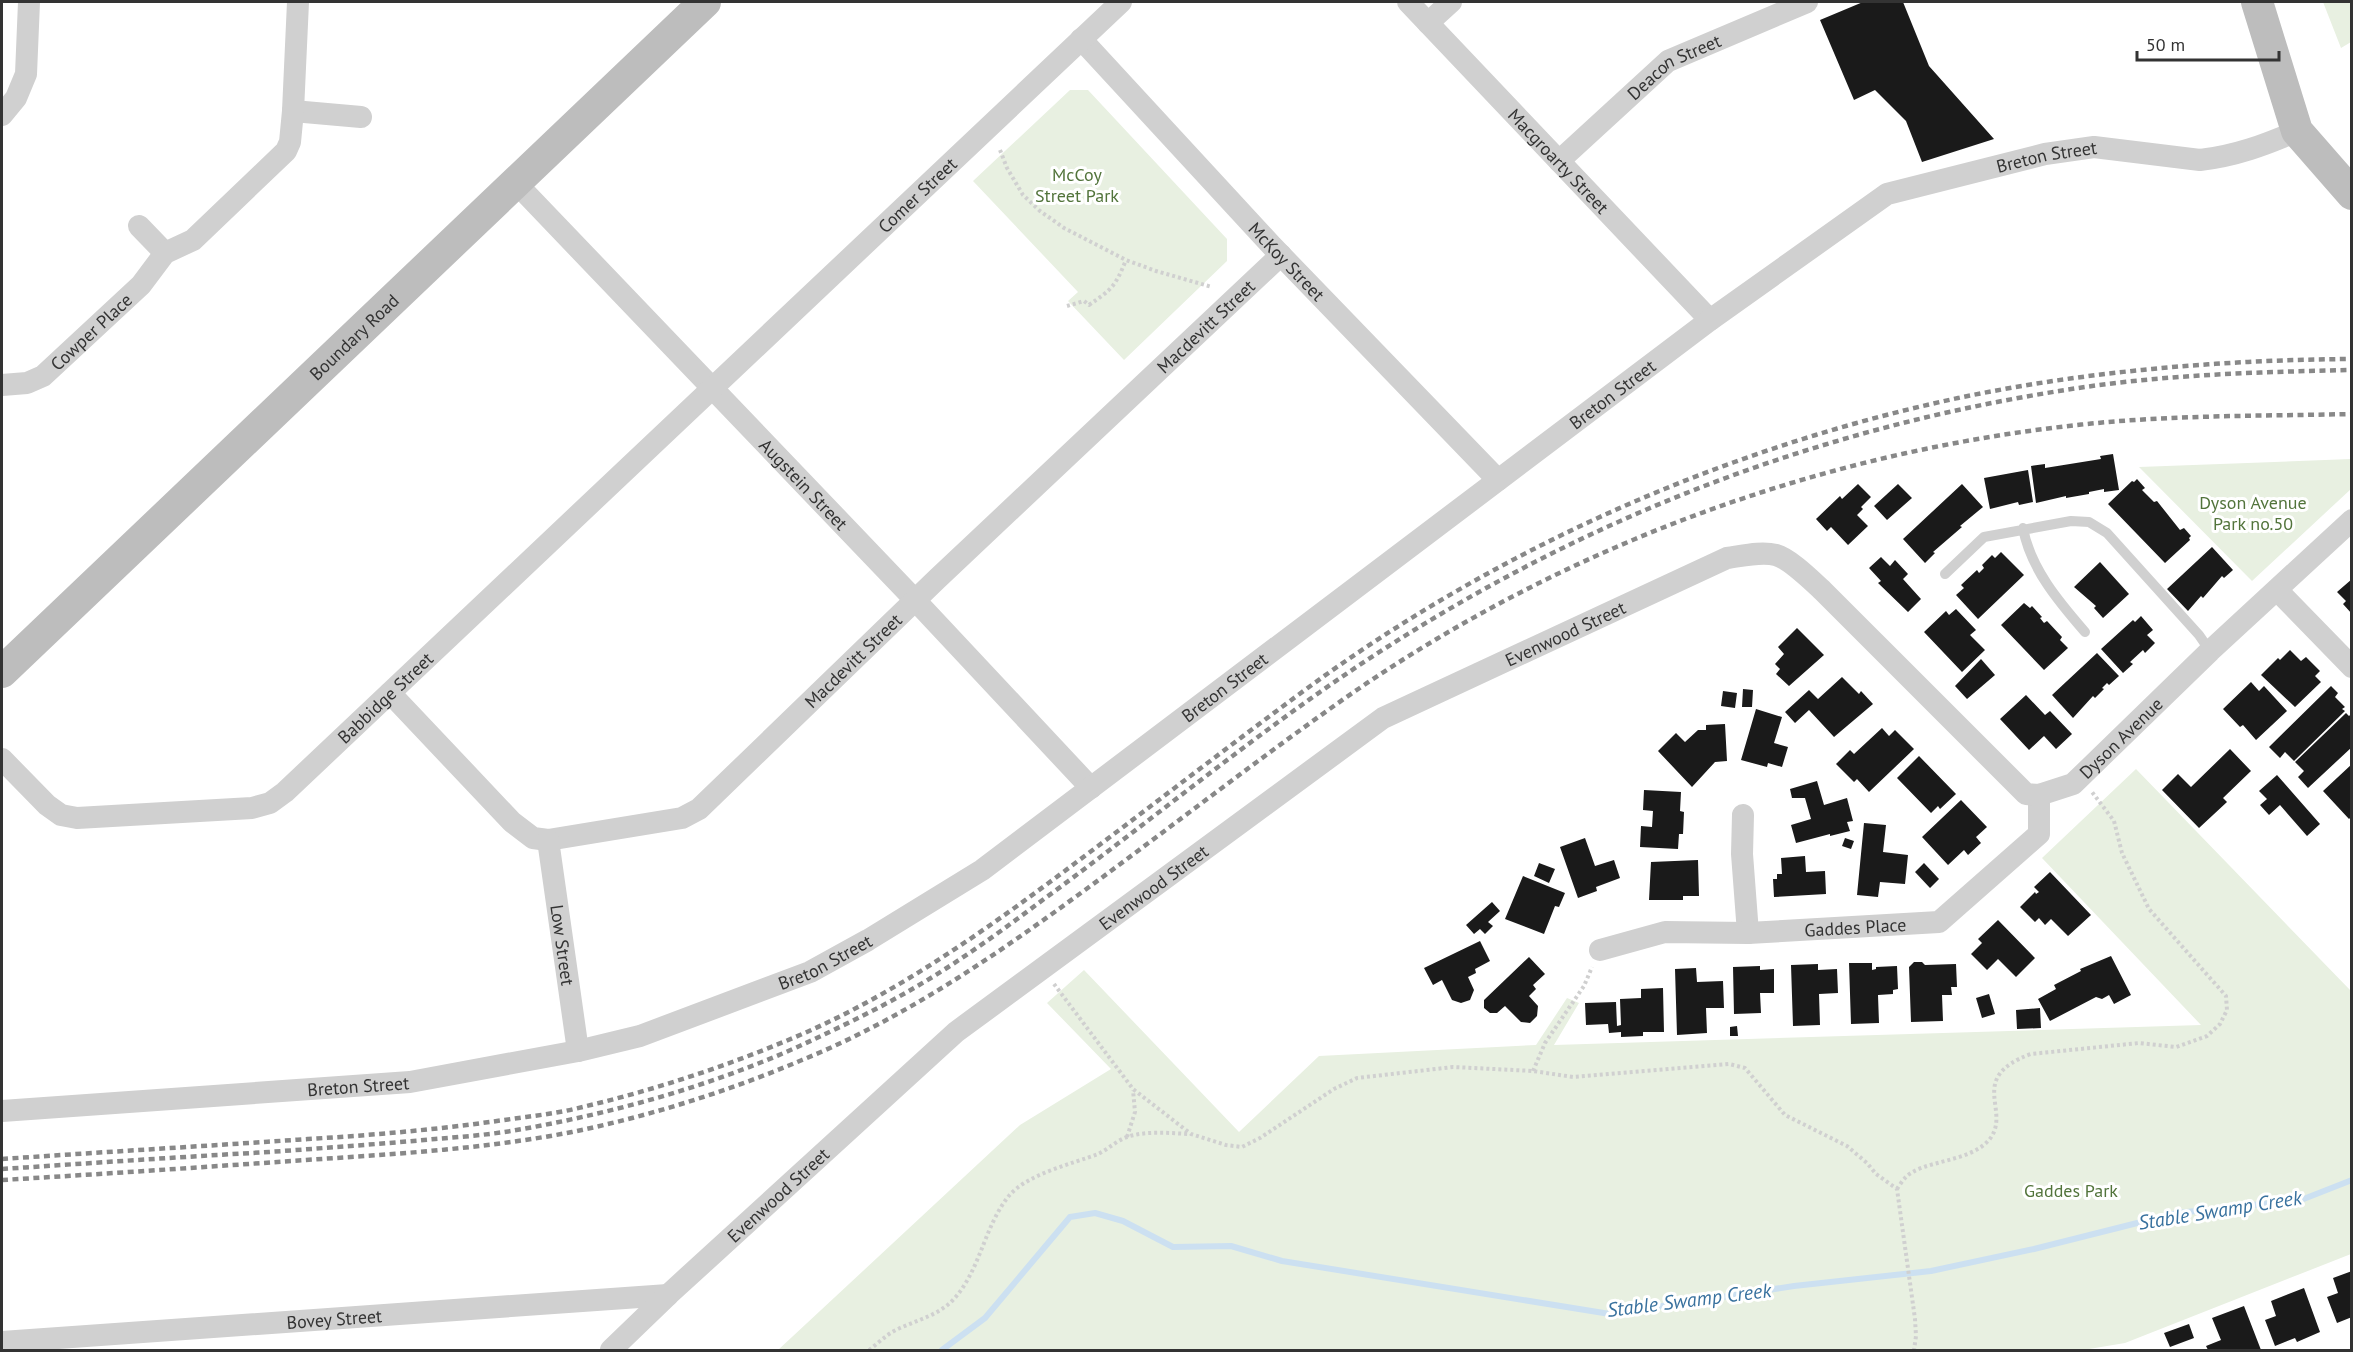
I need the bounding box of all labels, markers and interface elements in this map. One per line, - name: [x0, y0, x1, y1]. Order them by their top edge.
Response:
- scale bar: [2137, 24, 2280, 62]
- street label: Deacon Street: [1622, 29, 1724, 105]
- text: 50 m: [2146, 33, 2185, 56]
- street label: Macgroarty Street: [1503, 103, 1614, 218]
- street label: Breton Street: [1994, 135, 2098, 177]
- street label: Comer Street: [873, 152, 961, 237]
- park label: McCoy Street Park: [1035, 163, 1119, 207]
- street label: McKoy Street: [1244, 217, 1330, 305]
- street label: Macdevitt Street: [1152, 274, 1259, 378]
- street label: Cowper Place: [45, 288, 137, 375]
- street label: Boundary Road: [304, 289, 403, 385]
- street label: Breton Street: [1564, 354, 1660, 434]
- street label: Augstein Street: [755, 433, 853, 535]
- park label: Dyson Avenue Park no.50: [2199, 491, 2307, 535]
- street label: Evenwood Street: [1501, 595, 1629, 671]
- street label: Macdevitt Street: [799, 608, 906, 713]
- street label: Babbidge Street: [332, 647, 438, 748]
- street label: Breton Street: [1177, 647, 1272, 727]
- street label: Dyson Avenue: [2074, 692, 2167, 783]
- street label: Evenwood Street: [1094, 839, 1212, 935]
- street label: Low Street: [546, 903, 580, 987]
- street label: Gaddes Place: [1804, 912, 1907, 941]
- street label: Breton Street: [775, 929, 876, 995]
- street label: Breton Street: [306, 1071, 410, 1101]
- street label: Evenwood Street: [722, 1142, 834, 1247]
- park label: Gaddes Park: [2024, 1179, 2118, 1202]
- water label: Stable Swamp Creek: [2136, 1184, 2305, 1236]
- water label: Stable Swamp Creek: [1605, 1277, 1774, 1323]
- street label: Bovey Street: [286, 1304, 383, 1333]

